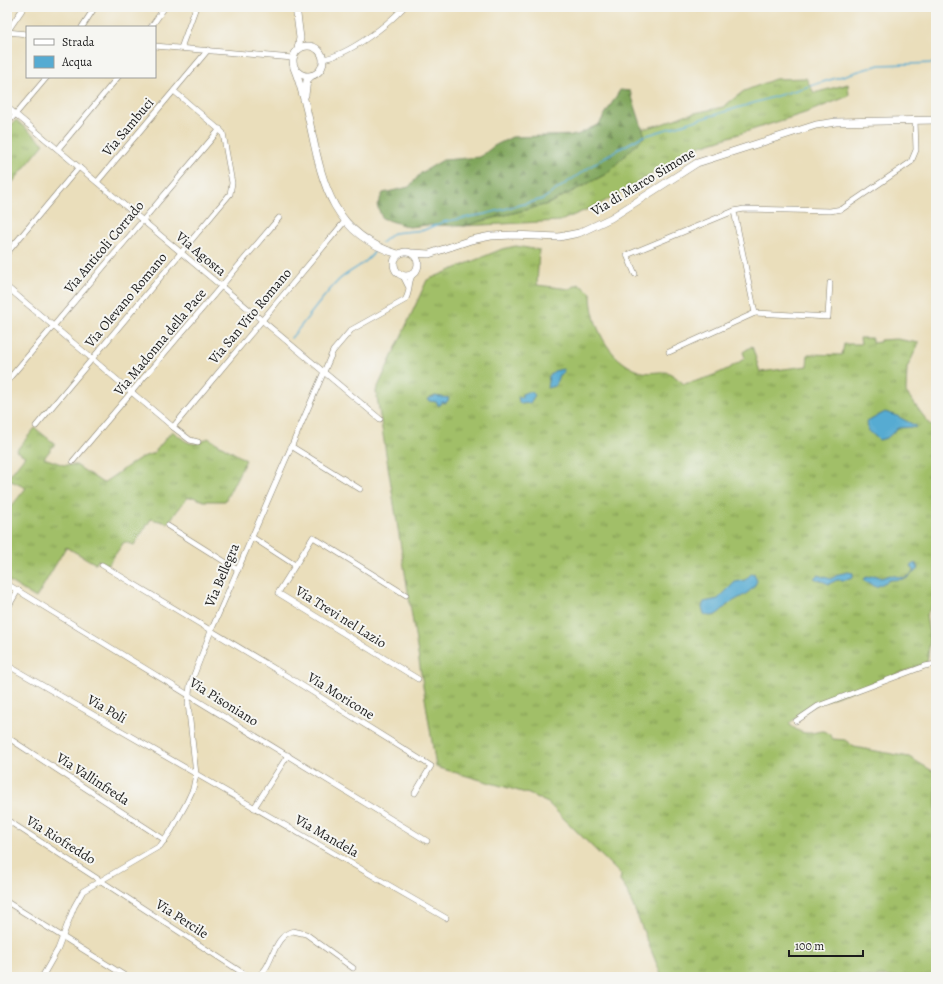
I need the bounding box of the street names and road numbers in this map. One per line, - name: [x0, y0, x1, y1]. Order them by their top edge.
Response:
- street label: Via Sambuci: [97, 94, 158, 161]
- street label: Via di Marco Simone: [587, 143, 699, 221]
- street label: Via Anticoli Corrado: [59, 197, 148, 298]
- street label: Via Agosta: [171, 227, 231, 281]
- street label: Via Olevano Romano: [80, 248, 171, 352]
- street label: Via San Vito Romano: [204, 264, 296, 369]
- street label: Via Madonna della Pace: [109, 284, 210, 400]
- street label: Via Bellegra: [200, 540, 244, 611]
- street label: Via Trevi nel Lazio: [291, 581, 390, 653]
- street label: Via Moricone: [303, 667, 378, 724]
- street label: Via Pisoniano: [185, 673, 262, 731]
- street label: Via Poli: [83, 690, 130, 728]
- street label: Via Vallinfreda: [52, 748, 134, 810]
- street label: Via Mandela: [291, 810, 363, 862]
- street label: Via Riofreddo: [22, 811, 99, 869]
- street label: Via Percile: [151, 894, 212, 943]

